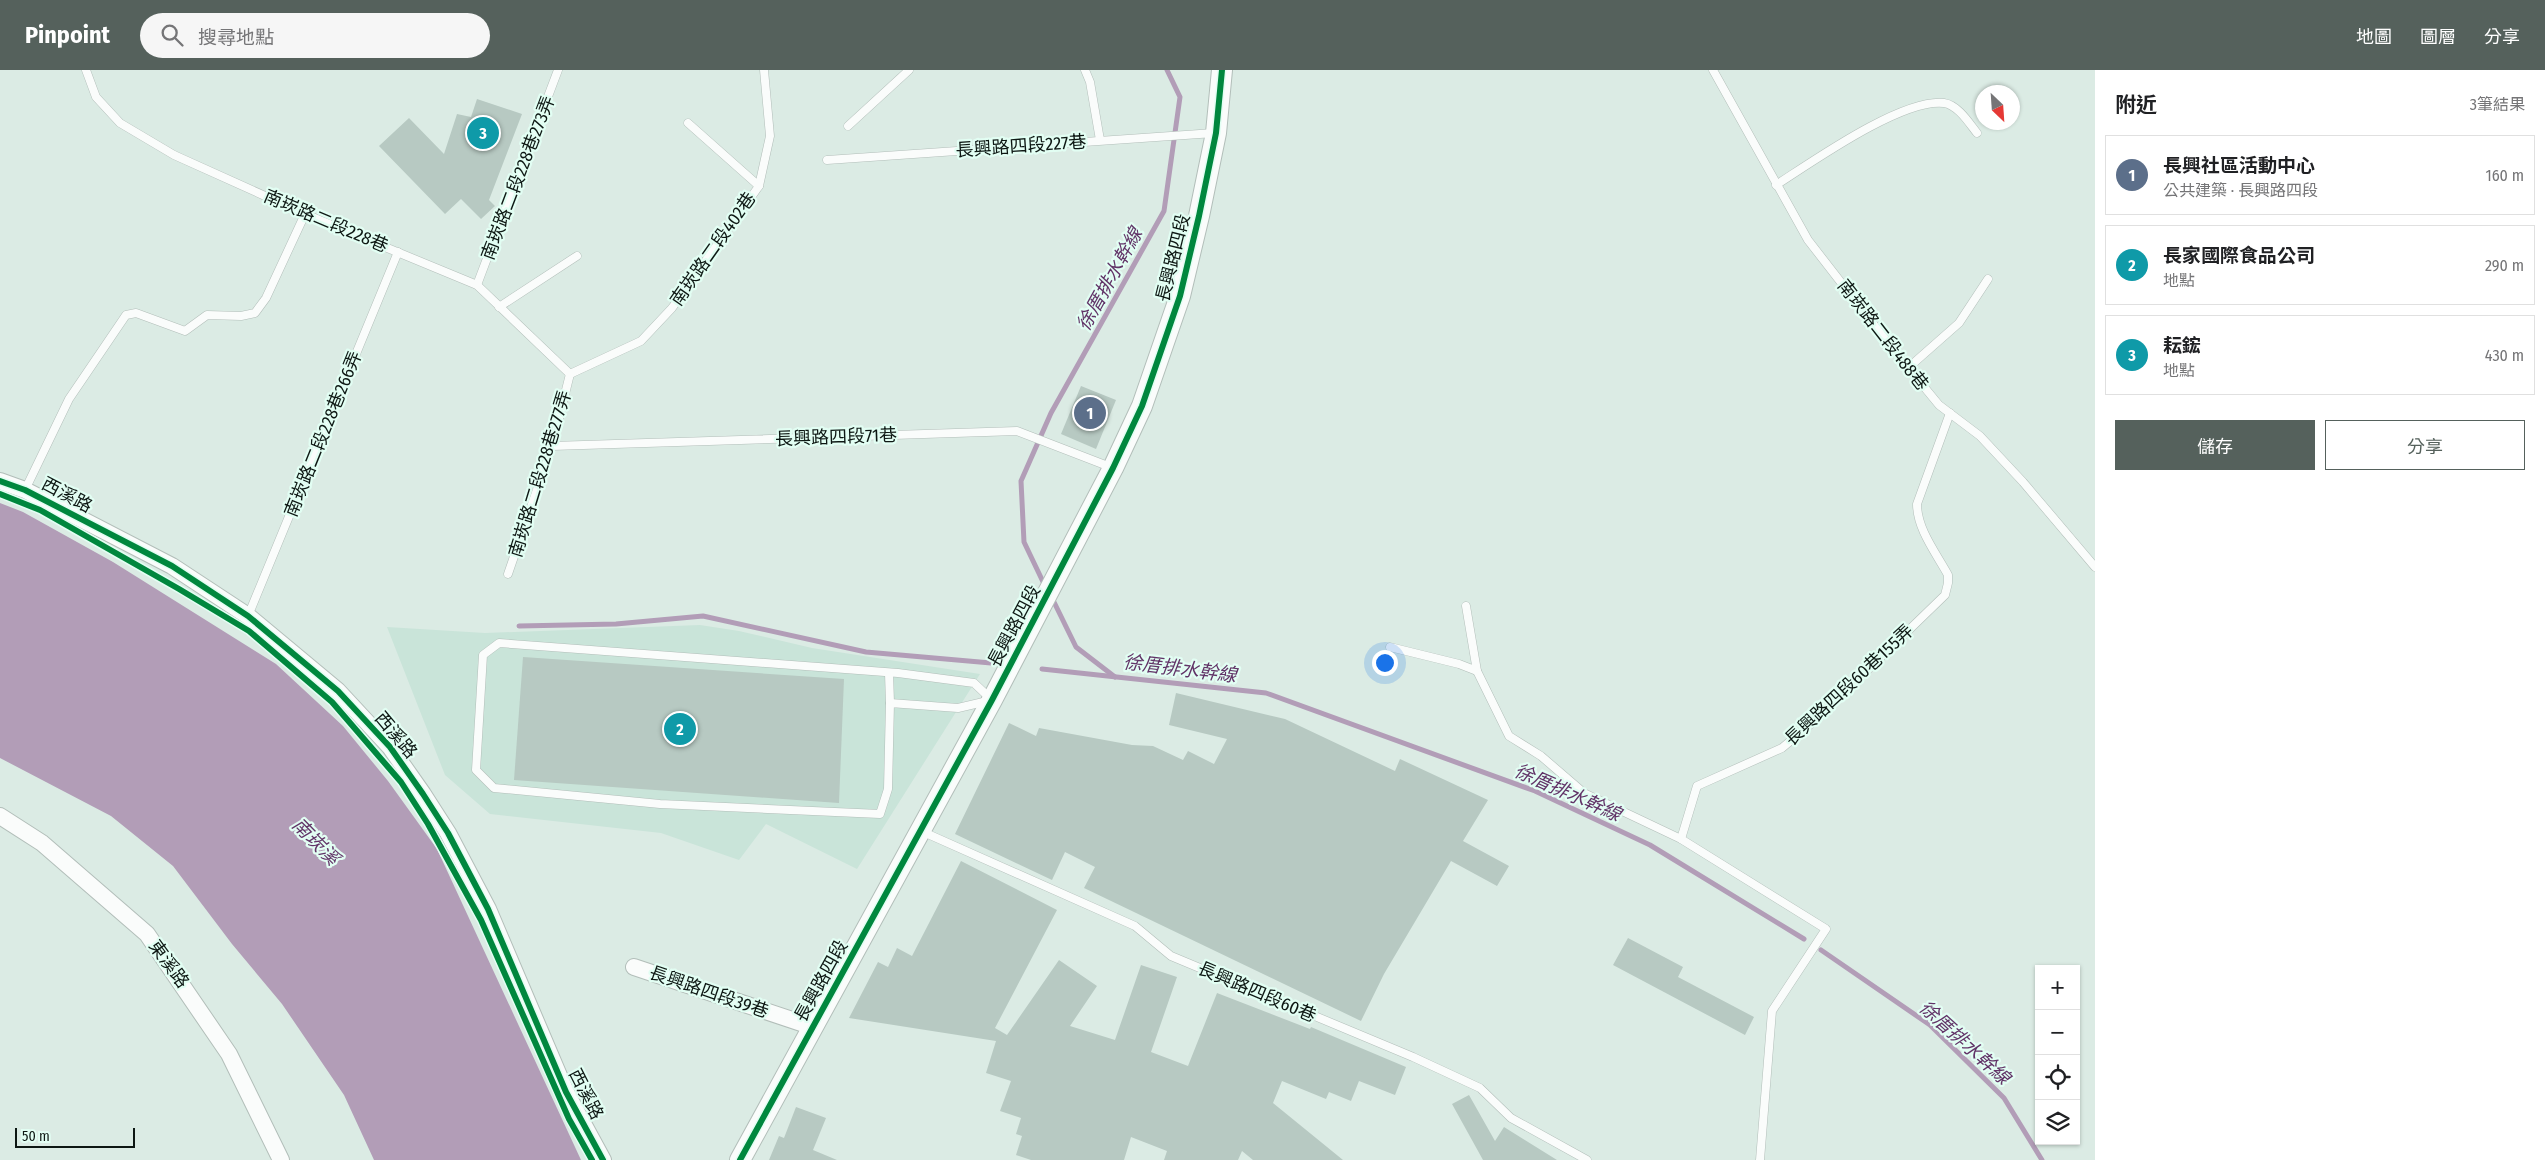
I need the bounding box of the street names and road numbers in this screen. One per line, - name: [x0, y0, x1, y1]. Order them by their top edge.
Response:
- street label: 南崁路二段228巷273弄: [477, 93, 559, 263]
- street label: 長興路四段227巷: [955, 130, 1087, 162]
- street label: 南崁路二段228巷: [261, 185, 391, 257]
- street label: 南崁路二段402巷: [666, 188, 760, 310]
- street label: 長興路四段: [1151, 212, 1195, 304]
- street label: 南崁路二段488巷: [1833, 275, 1933, 395]
- street label: 南崁路二段228巷266弄: [280, 348, 366, 520]
- street label: 南崁路二段228巷277弄: [504, 388, 576, 560]
- street label: 長興路四段71巷: [775, 424, 897, 450]
- street label: 西溪路: [38, 473, 96, 517]
- street label: 長興路四段: [983, 581, 1045, 671]
- street label: 長興路四段60巷155弄: [1780, 620, 1918, 750]
- street label: 西溪路: [370, 707, 422, 763]
- street label: 東溪路: [144, 936, 194, 992]
- street label: 長興路四段: [790, 936, 852, 1026]
- street label: 長興路四段60巷: [1195, 957, 1319, 1027]
- street label: 長興路四段39巷: [646, 961, 772, 1023]
- street label: 西溪路: [564, 1065, 608, 1123]

